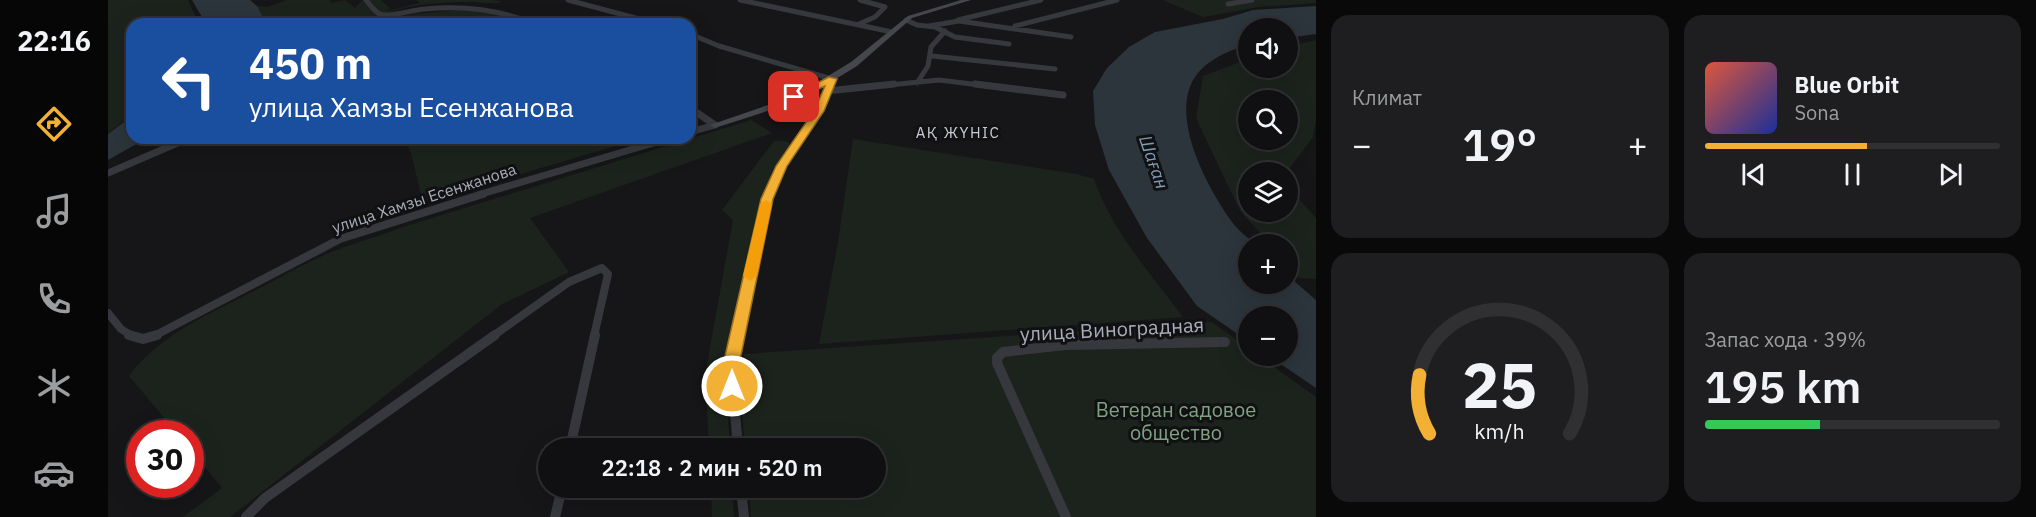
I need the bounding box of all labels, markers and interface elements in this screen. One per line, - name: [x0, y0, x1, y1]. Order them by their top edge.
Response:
- map controls: [1238, 18, 1298, 366]
- button: sound: [1238, 18, 1298, 78]
- text: 22:16: [17, 23, 91, 58]
- text: 450 m: [249, 36, 372, 91]
- icon: left: [150, 42, 228, 120]
- text: Blue Orbit: [1795, 70, 1899, 99]
- pin: [768, 71, 819, 122]
- icon: arrive: [777, 80, 810, 113]
- text: Климат: [1352, 84, 1422, 111]
- text: улица Хамзы Есенжанова: [249, 89, 574, 124]
- button: search: [1238, 90, 1298, 150]
- text: Sona: [1795, 99, 1839, 126]
- icon: directions: [33, 103, 75, 145]
- text: 19°: [1462, 115, 1537, 173]
- district label: АҚ ЖҮНІС: [916, 123, 1000, 142]
- text: −: [1352, 123, 1372, 166]
- text: +: [1628, 123, 1647, 166]
- water label: Шаған: [1134, 132, 1174, 192]
- icon: previous: [1737, 158, 1770, 191]
- icon: pause: [1836, 158, 1869, 191]
- icon: next: [1934, 158, 1967, 191]
- street label: улица Хамзы Есенжанова: [329, 159, 519, 237]
- button: layers: [1238, 162, 1298, 222]
- icon: music: [33, 190, 75, 232]
- button: +: [1238, 234, 1298, 294]
- icon: phone: [33, 278, 75, 320]
- button: −: [1238, 306, 1298, 366]
- street label: улица Виноградная: [1019, 311, 1205, 347]
- text: Запас хода · 39%: [1705, 326, 1866, 353]
- text: 25: [1462, 344, 1537, 425]
- position arrow: [700, 354, 764, 418]
- text: 195 km: [1705, 357, 1861, 415]
- icon: climate: [33, 365, 75, 407]
- park label: Ветеран садовое общество: [1096, 396, 1256, 446]
- text: km/h: [1475, 418, 1525, 446]
- speed limit sign: 30: [126, 420, 204, 498]
- icon: car: [33, 452, 75, 494]
- text: 22:18 · 2 мин · 520 m: [601, 453, 823, 482]

